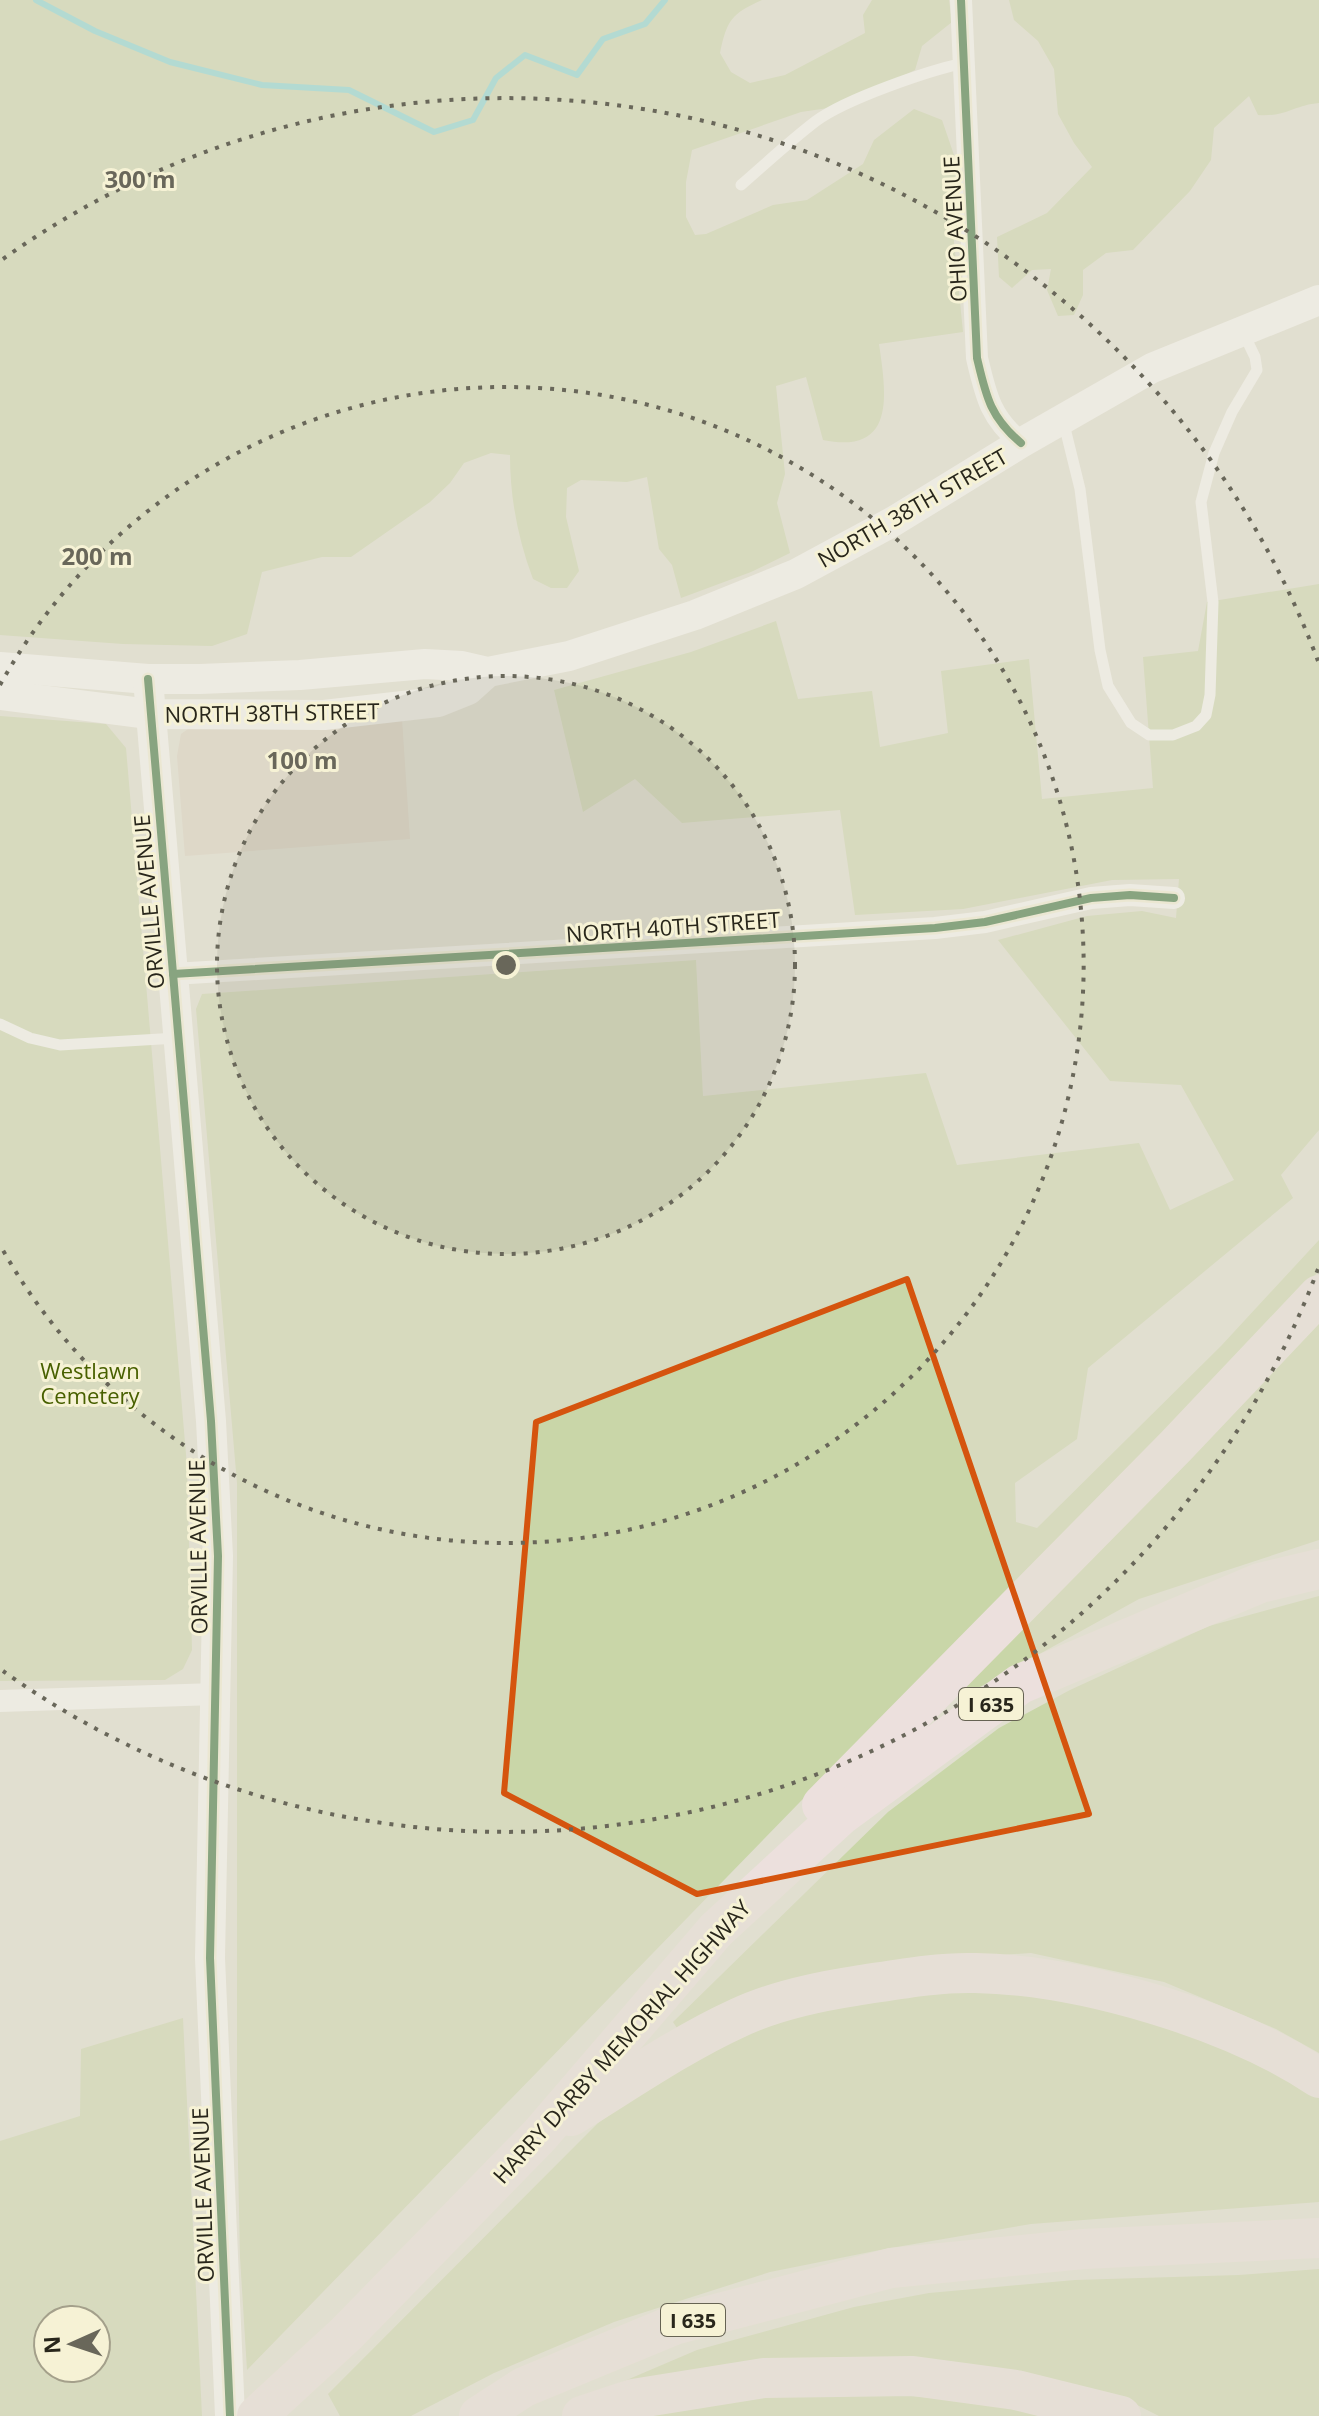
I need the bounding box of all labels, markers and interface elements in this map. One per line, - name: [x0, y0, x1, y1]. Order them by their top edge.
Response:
- street label: OHIO AVENUE: [935, 155, 973, 303]
- text: 300 m: [105, 162, 175, 195]
- street label: NORTH 38TH STREET: [811, 440, 1013, 574]
- text: 200 m: [62, 539, 132, 572]
- street label: NORTH 38TH STREET: [164, 695, 380, 729]
- text: 100 m: [267, 743, 337, 776]
- street label: ORVILLE AVENUE: [125, 814, 171, 990]
- street label: NORTH 40TH STREET: [565, 904, 781, 948]
- centre of rings: [492, 951, 520, 979]
- park label: Westlawn Cemetery: [40, 1355, 141, 1410]
- street label: ORVILLE AVENUE: [180, 1459, 214, 1635]
- road number: I 635: [959, 1688, 1023, 1720]
- street label: HARRY DARBY MEMORIAL HIGHWAY: [485, 1892, 757, 2189]
- street label: ORVILLE AVENUE: [184, 2107, 220, 2283]
- north arrow: [32, 2304, 112, 2384]
- road number: I 635: [661, 2304, 725, 2336]
- text: N: [36, 2335, 66, 2355]

